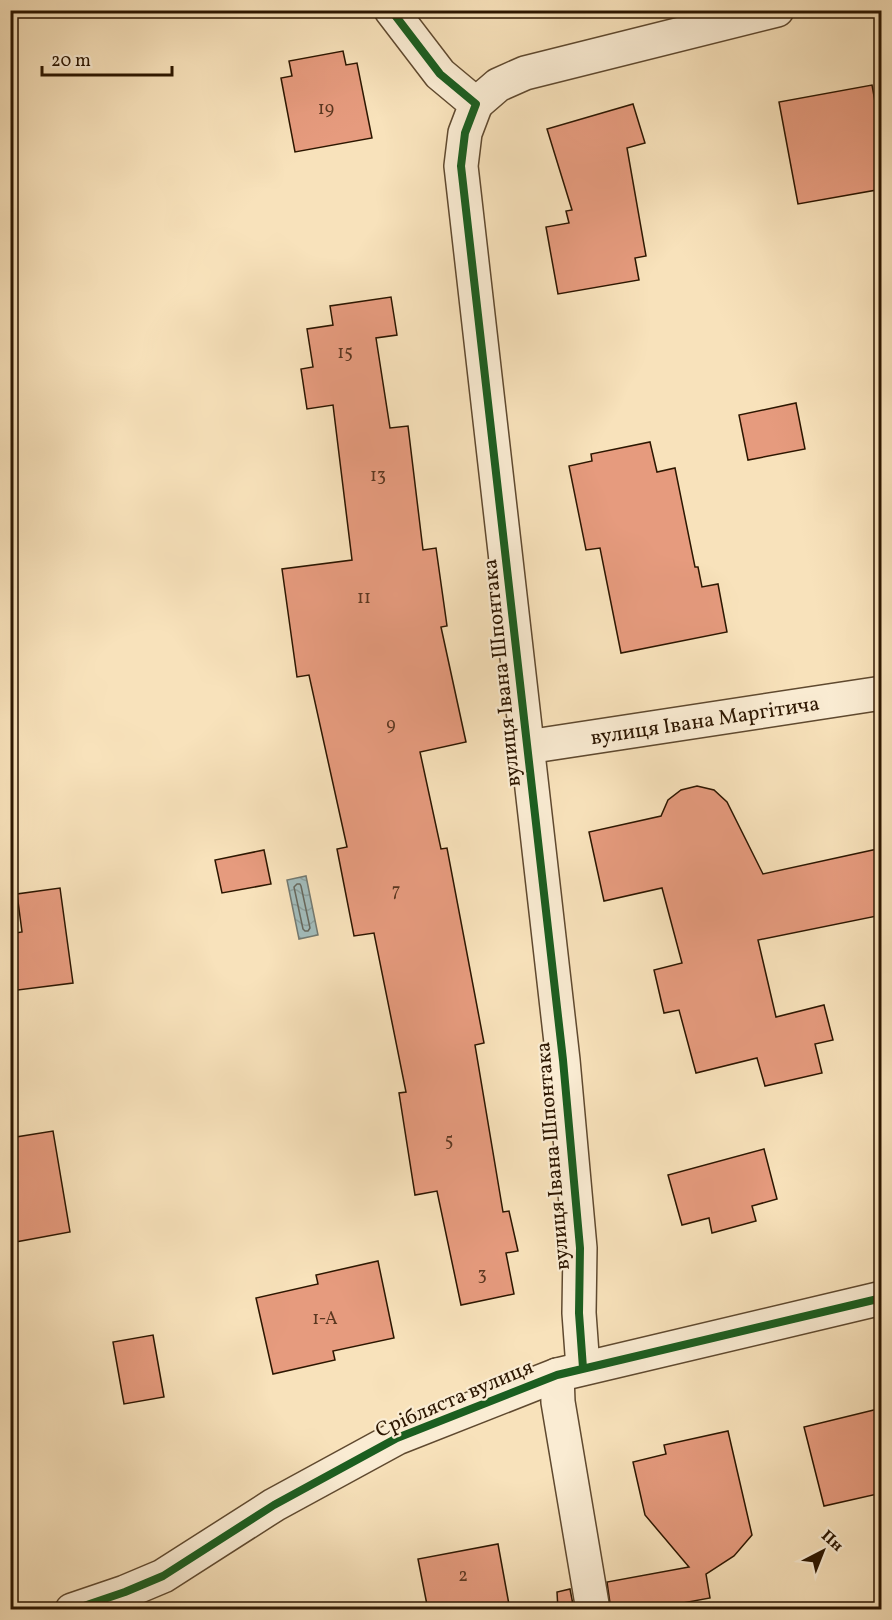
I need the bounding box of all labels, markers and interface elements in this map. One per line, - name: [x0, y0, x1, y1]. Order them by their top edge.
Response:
- scale bar: [42, 39, 172, 77]
- text: 20 m: [51, 49, 91, 74]
- house number: 19: [318, 97, 334, 122]
- house number: 15: [337, 341, 353, 366]
- house number: 13: [370, 464, 386, 489]
- street label: вулиця Івана Шпонтака: [476, 558, 529, 788]
- house number: 11: [357, 586, 371, 611]
- street label: вулиця Івана Маргітича: [589, 690, 822, 753]
- house number: 9: [386, 713, 396, 738]
- house number: 7: [392, 879, 400, 904]
- street label: вулиця Івана Шпонтака: [529, 1041, 578, 1271]
- house number: 5: [445, 1129, 453, 1154]
- house number: 3: [477, 1263, 487, 1288]
- house number: 1-А: [312, 1307, 338, 1332]
- street label: Срібляста вулиця: [371, 1353, 538, 1446]
- north arrow: [793, 1521, 853, 1581]
- text: Пн: [816, 1526, 848, 1557]
- house number: 2: [458, 1564, 468, 1589]

